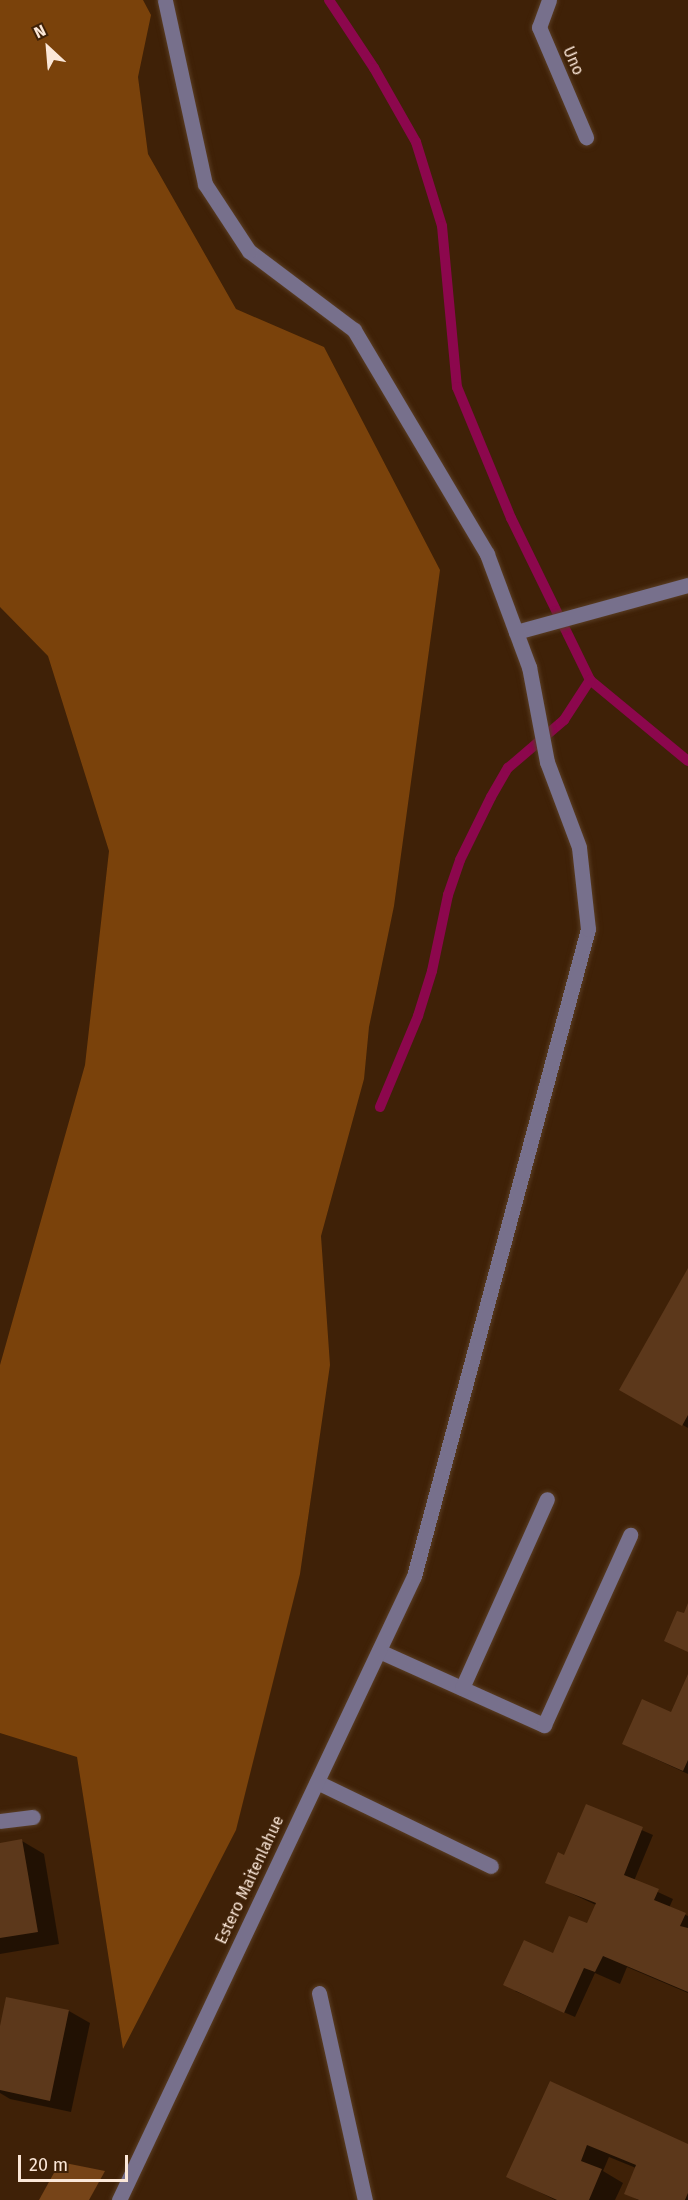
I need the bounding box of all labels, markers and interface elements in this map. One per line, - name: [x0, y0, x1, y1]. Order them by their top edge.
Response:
- north arrow: [18, 18, 78, 78]
- text: N: [31, 21, 49, 42]
- street label: Uno: [558, 44, 588, 78]
- street label: Estero Maitenlahue: [212, 1813, 288, 1947]
- scale bar: [21, 2143, 130, 2181]
- text: 20 m: [29, 2154, 68, 2176]

